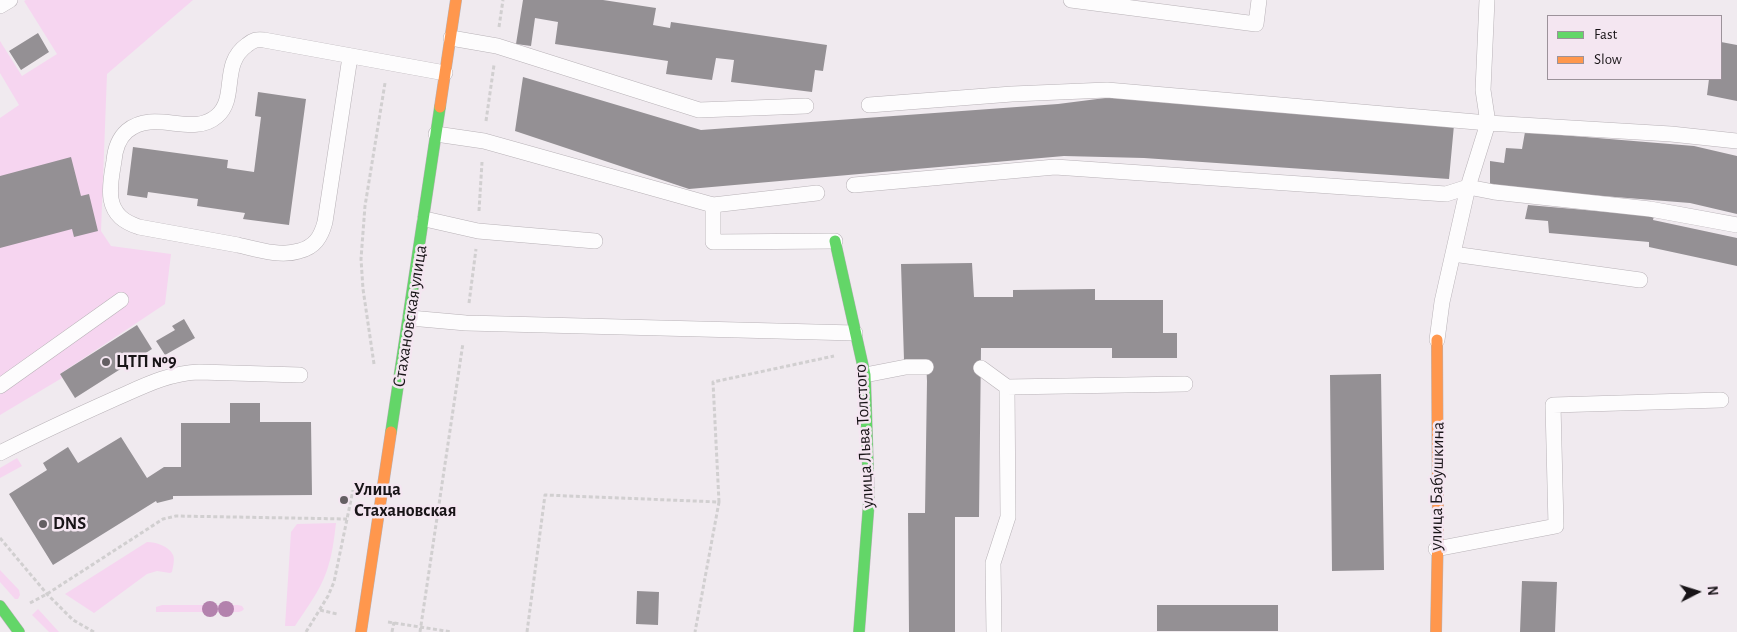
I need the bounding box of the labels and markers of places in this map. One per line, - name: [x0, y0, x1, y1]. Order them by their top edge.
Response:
- place label: ЦТП №9: [116, 351, 177, 373]
- marker: ЦТП №9: [100, 356, 112, 368]
- place label: Улица Стахановская: [354, 479, 456, 522]
- marker: Улица Стахановская: [338, 494, 350, 506]
- place label: DNS: [53, 513, 86, 535]
- marker: DNS: [37, 518, 49, 530]

